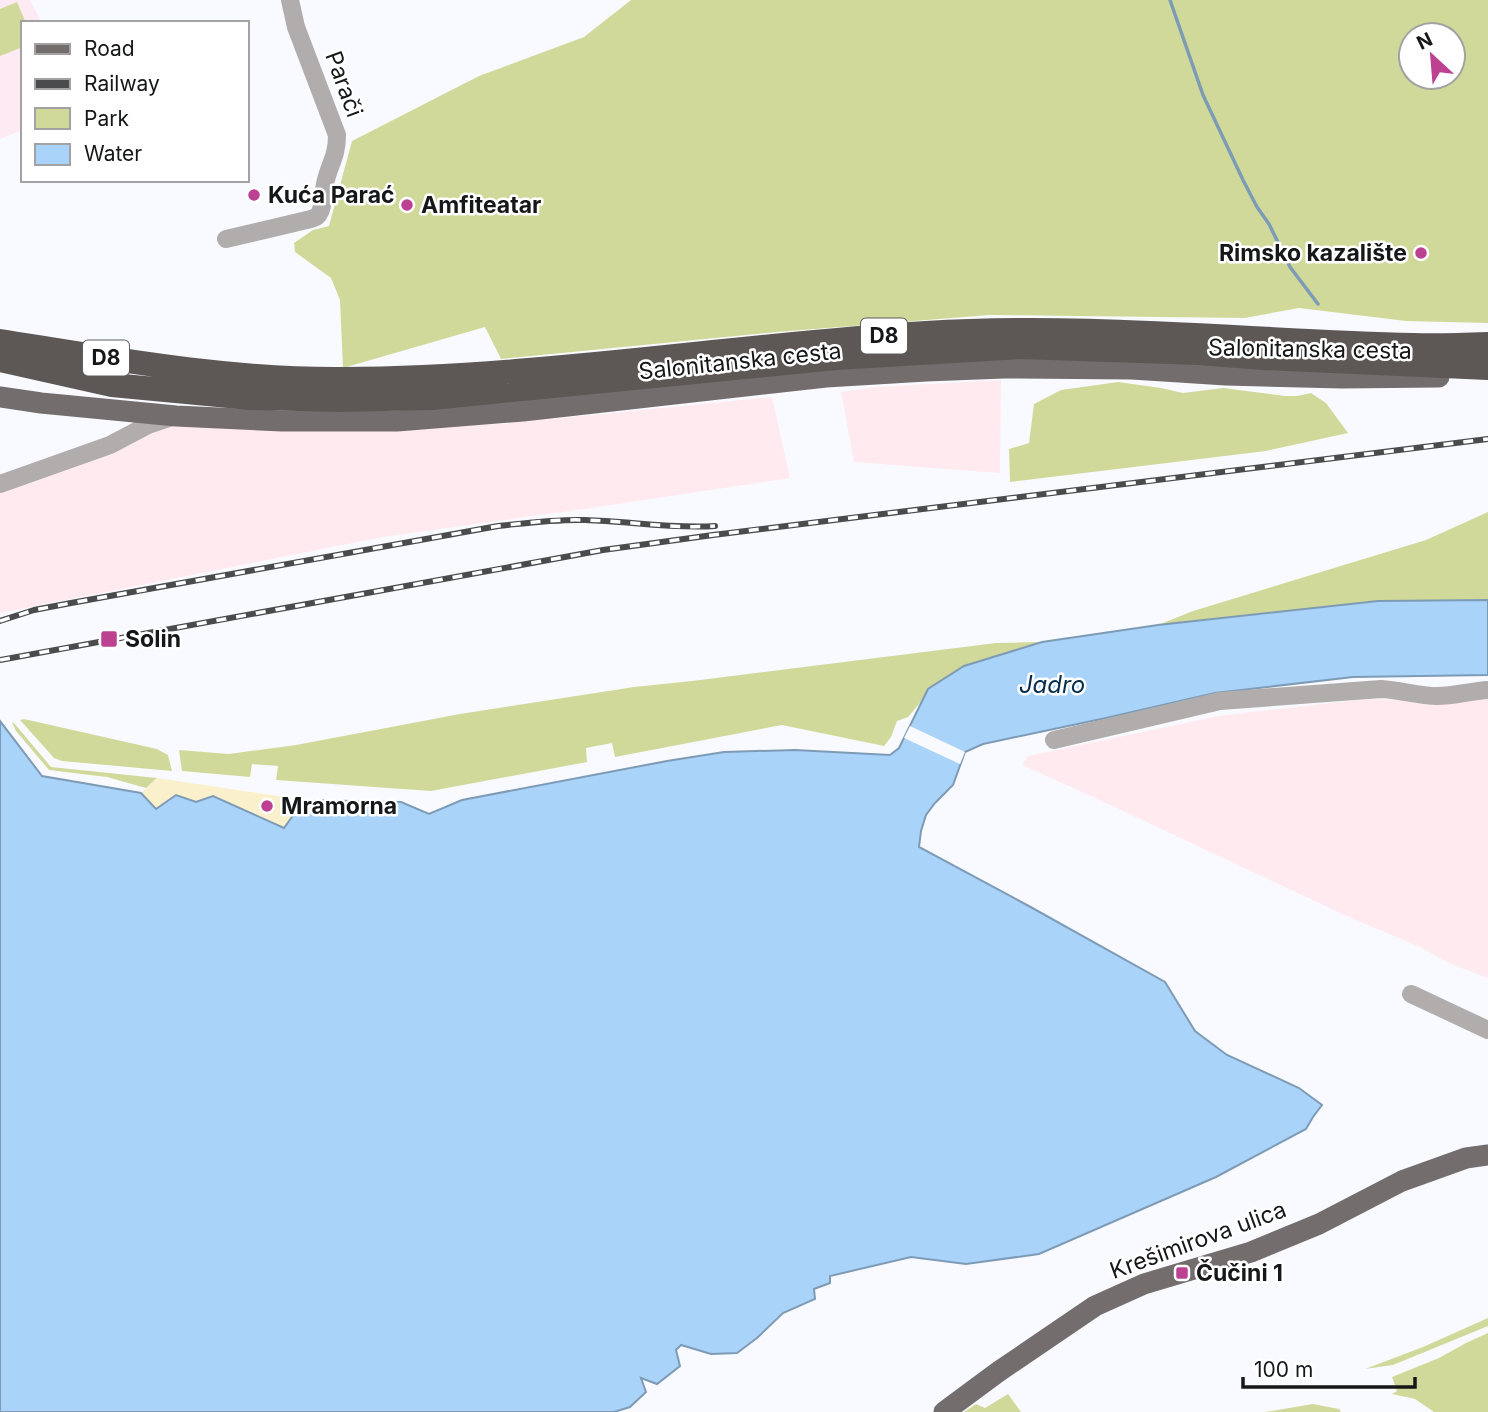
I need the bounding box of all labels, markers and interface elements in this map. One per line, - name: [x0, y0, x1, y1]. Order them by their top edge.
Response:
- legend: [21, 21, 248, 182]
- north arrow: [1397, 21, 1467, 91]
- text: N: [1413, 28, 1436, 55]
- text: Road: [84, 36, 135, 61]
- street label: Parači: [319, 47, 369, 121]
- text: Railway: [84, 71, 160, 96]
- text: Park: [84, 106, 129, 131]
- text: Water: [84, 141, 142, 166]
- place label: Kuća Parać: [268, 181, 395, 209]
- marker: Kuća Parać: [246, 187, 262, 203]
- place label: Amfiteatar: [421, 191, 541, 219]
- marker: Amfiteatar: [399, 197, 415, 213]
- place label: Rimsko kazalište: [1219, 239, 1407, 267]
- marker: Rimsko kazalište: [1413, 245, 1429, 261]
- road number: D8: [861, 318, 907, 354]
- street label: Salonitanska cesta: [1208, 333, 1412, 365]
- street label: Salonitanska cesta: [637, 336, 843, 386]
- road number: D8: [83, 340, 129, 376]
- place label: Solin: [125, 625, 181, 653]
- marker: Solin: [99, 629, 119, 649]
- water label: Jadro: [1019, 670, 1085, 699]
- place label: Mramorna: [281, 792, 397, 820]
- marker: Mramorna: [259, 798, 275, 814]
- street label: Krešimirova ulica: [1106, 1195, 1290, 1285]
- place label: Čučini 1: [1196, 1259, 1283, 1287]
- marker: Čučini 1: [1174, 1265, 1190, 1281]
- scale bar: [1243, 1346, 1414, 1390]
- text: 100 m: [1254, 1357, 1313, 1382]

